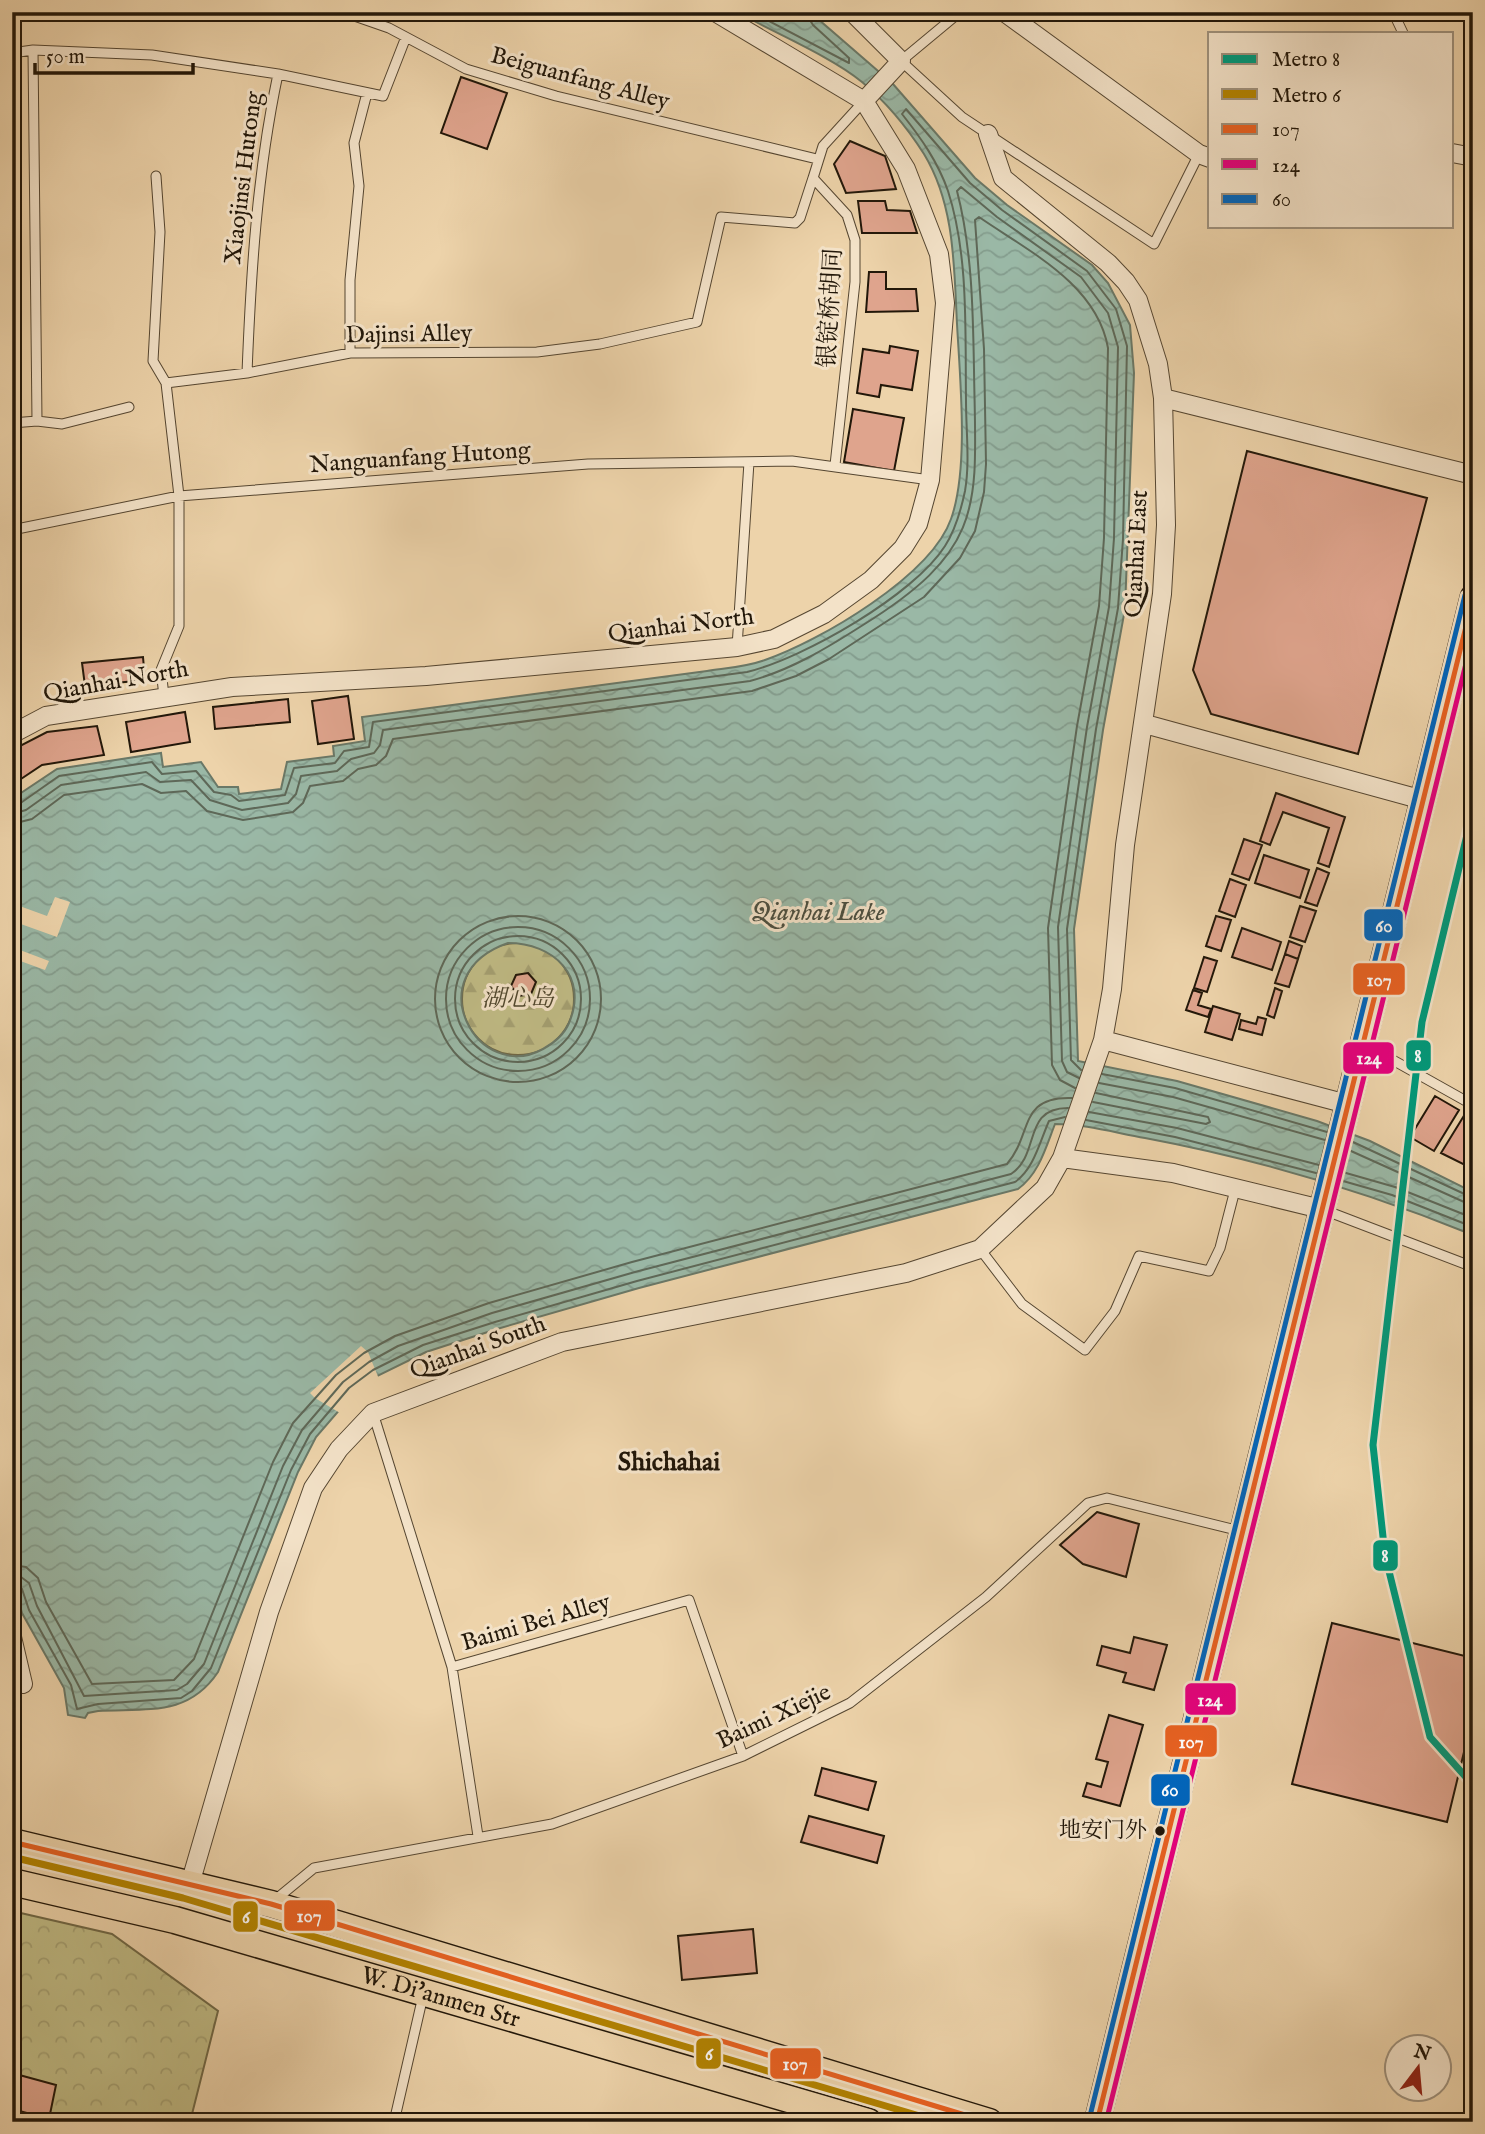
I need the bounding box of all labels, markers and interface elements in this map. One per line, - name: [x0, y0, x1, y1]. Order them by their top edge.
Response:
- scale bar: [35, 32, 192, 76]
- legend: [1208, 32, 1454, 228]
- street label: Beiguanfang Alley: [487, 40, 673, 118]
- text: 50 m: [46, 44, 85, 71]
- text: Metro 8: [1272, 47, 1340, 74]
- text: Metro 6: [1272, 83, 1342, 110]
- street label: Xiaojinsi Hutong: [218, 89, 270, 266]
- text: 107: [1272, 117, 1300, 144]
- text: 124: [1272, 153, 1301, 180]
- text: 60: [1272, 187, 1291, 214]
- street label: 银锭桥胡同: [812, 247, 850, 369]
- street label: Dajinsi Alley: [345, 318, 473, 352]
- street label: Nanguanfang Hutong: [308, 435, 533, 481]
- street label: Qianhai East: [1118, 489, 1156, 619]
- street label: Qianhai North: [606, 602, 756, 650]
- street label: Qianhai North: [41, 654, 191, 710]
- water label: Qianhai Lake: [752, 896, 885, 929]
- line badge: 60: [1363, 908, 1404, 942]
- text: 60: [1375, 915, 1393, 939]
- line badge: 107: [1352, 962, 1406, 996]
- text: 107: [1366, 969, 1392, 993]
- park label: 湖心岛: [482, 984, 555, 1015]
- line badge: 8: [1405, 1039, 1432, 1072]
- line badge: 124: [1342, 1041, 1395, 1075]
- text: 8: [1414, 1045, 1422, 1069]
- text: 124: [1356, 1047, 1382, 1071]
- street label: Qianhai South: [406, 1309, 551, 1387]
- district label: Shichahai: [618, 1446, 720, 1479]
- line badge: 8: [1372, 1539, 1399, 1572]
- text: 8: [1381, 1545, 1389, 1569]
- street label: Baimi Bei Alley: [458, 1587, 614, 1659]
- street label: Baimi Xiejie: [712, 1677, 836, 1757]
- line badge: 124: [1184, 1682, 1237, 1716]
- text: 124: [1197, 1689, 1223, 1713]
- line badge: 107: [1164, 1724, 1218, 1758]
- text: 107: [1178, 1731, 1204, 1755]
- line badge: 60: [1150, 1773, 1191, 1807]
- text: 60: [1161, 1779, 1179, 1803]
- place label: 地安门外: [1059, 1817, 1147, 1845]
- marker: 地安门外: [1153, 1824, 1167, 1838]
- line badge: 107: [283, 1899, 336, 1932]
- line badge: 6: [232, 1900, 259, 1933]
- text: 107: [296, 1905, 322, 1929]
- text: 6: [242, 1906, 251, 1930]
- street label: W. Di'anmen Str: [357, 1960, 524, 2035]
- north arrow: [1384, 2032, 1454, 2102]
- line badge: 6: [695, 2037, 722, 2070]
- text: N: [1410, 2040, 1434, 2068]
- text: 6: [705, 2043, 714, 2067]
- line badge: 107: [769, 2047, 822, 2080]
- text: 107: [782, 2053, 808, 2077]

